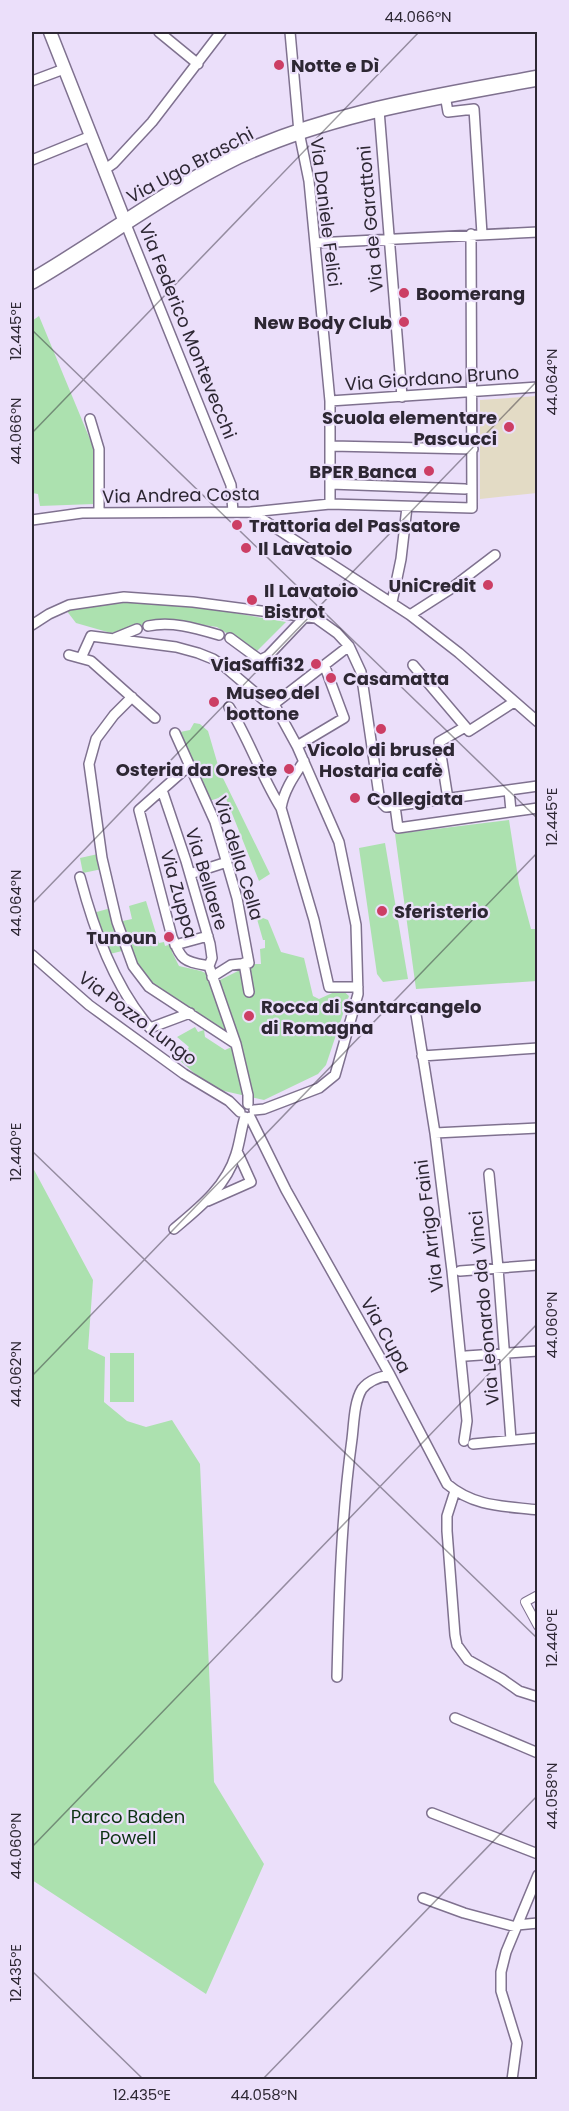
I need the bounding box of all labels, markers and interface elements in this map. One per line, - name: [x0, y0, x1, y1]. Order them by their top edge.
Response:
- text: 44.066°N: [384, 6, 452, 27]
- place label: Notte e Dì: [291, 53, 379, 78]
- marker: Notte e Dì: [272, 58, 286, 72]
- street label: Via Ugo Braschi: [122, 121, 258, 209]
- street label: Via Daniele Felici: [304, 136, 348, 288]
- street label: Via de Garattoni: [351, 145, 389, 293]
- street label: Via Federico Montevecchi: [133, 219, 243, 443]
- place label: Boomerang: [416, 281, 525, 306]
- marker: Boomerang: [397, 286, 411, 300]
- text: 12.445°E: [5, 302, 26, 360]
- place label: New Body Club: [254, 310, 392, 335]
- marker: New Body Club: [397, 315, 411, 329]
- text: 44.064°N: [541, 348, 562, 416]
- street label: Via Giordano Bruno: [344, 359, 520, 397]
- text: 44.066°N: [5, 397, 26, 465]
- place label: Scuola elementare Pascucci: [322, 405, 497, 451]
- marker: Scuola elementare Pascucci: [502, 420, 516, 434]
- place label: BPER Banca: [309, 459, 417, 484]
- marker: BPER Banca: [422, 464, 436, 478]
- street label: Via Andrea Costa: [102, 481, 260, 509]
- place label: Trattoria del Passatore: [249, 513, 460, 538]
- marker: Trattoria del Passatore: [230, 518, 244, 532]
- place label: Il Lavatoio: [258, 536, 352, 561]
- marker: Il Lavatoio: [239, 541, 253, 555]
- place label: UniCredit: [389, 573, 476, 598]
- place label: Il Lavatoio Bistrot: [264, 578, 358, 624]
- marker: UniCredit: [481, 578, 495, 592]
- marker: Il Lavatoio Bistrot: [245, 593, 259, 607]
- place label: ViaSaffi32: [211, 652, 304, 677]
- marker: ViaSaffi32: [309, 657, 323, 671]
- place label: Casamatta: [343, 666, 449, 691]
- marker: Casamatta: [324, 671, 338, 685]
- place label: Museo del bottone: [226, 680, 320, 726]
- marker: Museo del bottone: [207, 695, 221, 709]
- marker: Vicolo di brused Hostaria cafè: [374, 722, 388, 736]
- place label: Vicolo di brused Hostaria cafè: [307, 737, 455, 783]
- place label: Osteria da Oreste: [116, 757, 277, 782]
- marker: Osteria da Oreste: [282, 762, 296, 776]
- place label: Collegiata: [367, 786, 463, 811]
- text: 12.445°E: [541, 788, 562, 846]
- marker: Collegiata: [348, 791, 362, 805]
- street label: Via della Cella: [208, 793, 270, 923]
- street label: Via Bellaere: [180, 825, 234, 933]
- street label: Via Zuppa: [154, 847, 204, 941]
- text: 44.064°N: [5, 869, 26, 937]
- place label: Sferisterio: [394, 899, 489, 924]
- marker: Sferisterio: [375, 904, 389, 918]
- place label: Tunoun: [86, 925, 157, 950]
- marker: Tunoun: [162, 930, 176, 944]
- street label: Via Pozzo Lungo: [73, 965, 203, 1071]
- place label: Rocca di Santarcangelo di Romagna: [261, 994, 481, 1040]
- marker: Rocca di Santarcangelo di Romagna: [242, 1009, 256, 1023]
- text: 12.440°E: [5, 1123, 26, 1181]
- street label: Via Arrigo Faini: [408, 1158, 450, 1294]
- street label: Via Leonardo da Vinci: [463, 1210, 505, 1406]
- text: 44.060°N: [541, 1291, 562, 1359]
- street label: Via Cupa: [355, 1292, 417, 1378]
- text: 44.062°N: [5, 1341, 26, 1407]
- text: 12.440°E: [541, 1609, 562, 1667]
- text: 44.058°N: [541, 1762, 562, 1830]
- park label: Parco Baden Powell: [71, 1804, 185, 1850]
- text: 44.060°N: [5, 1812, 26, 1880]
- text: 12.435°E: [5, 1944, 26, 2002]
- text: 12.435°E: [113, 2084, 171, 2105]
- text: 44.058°N: [230, 2084, 298, 2105]

